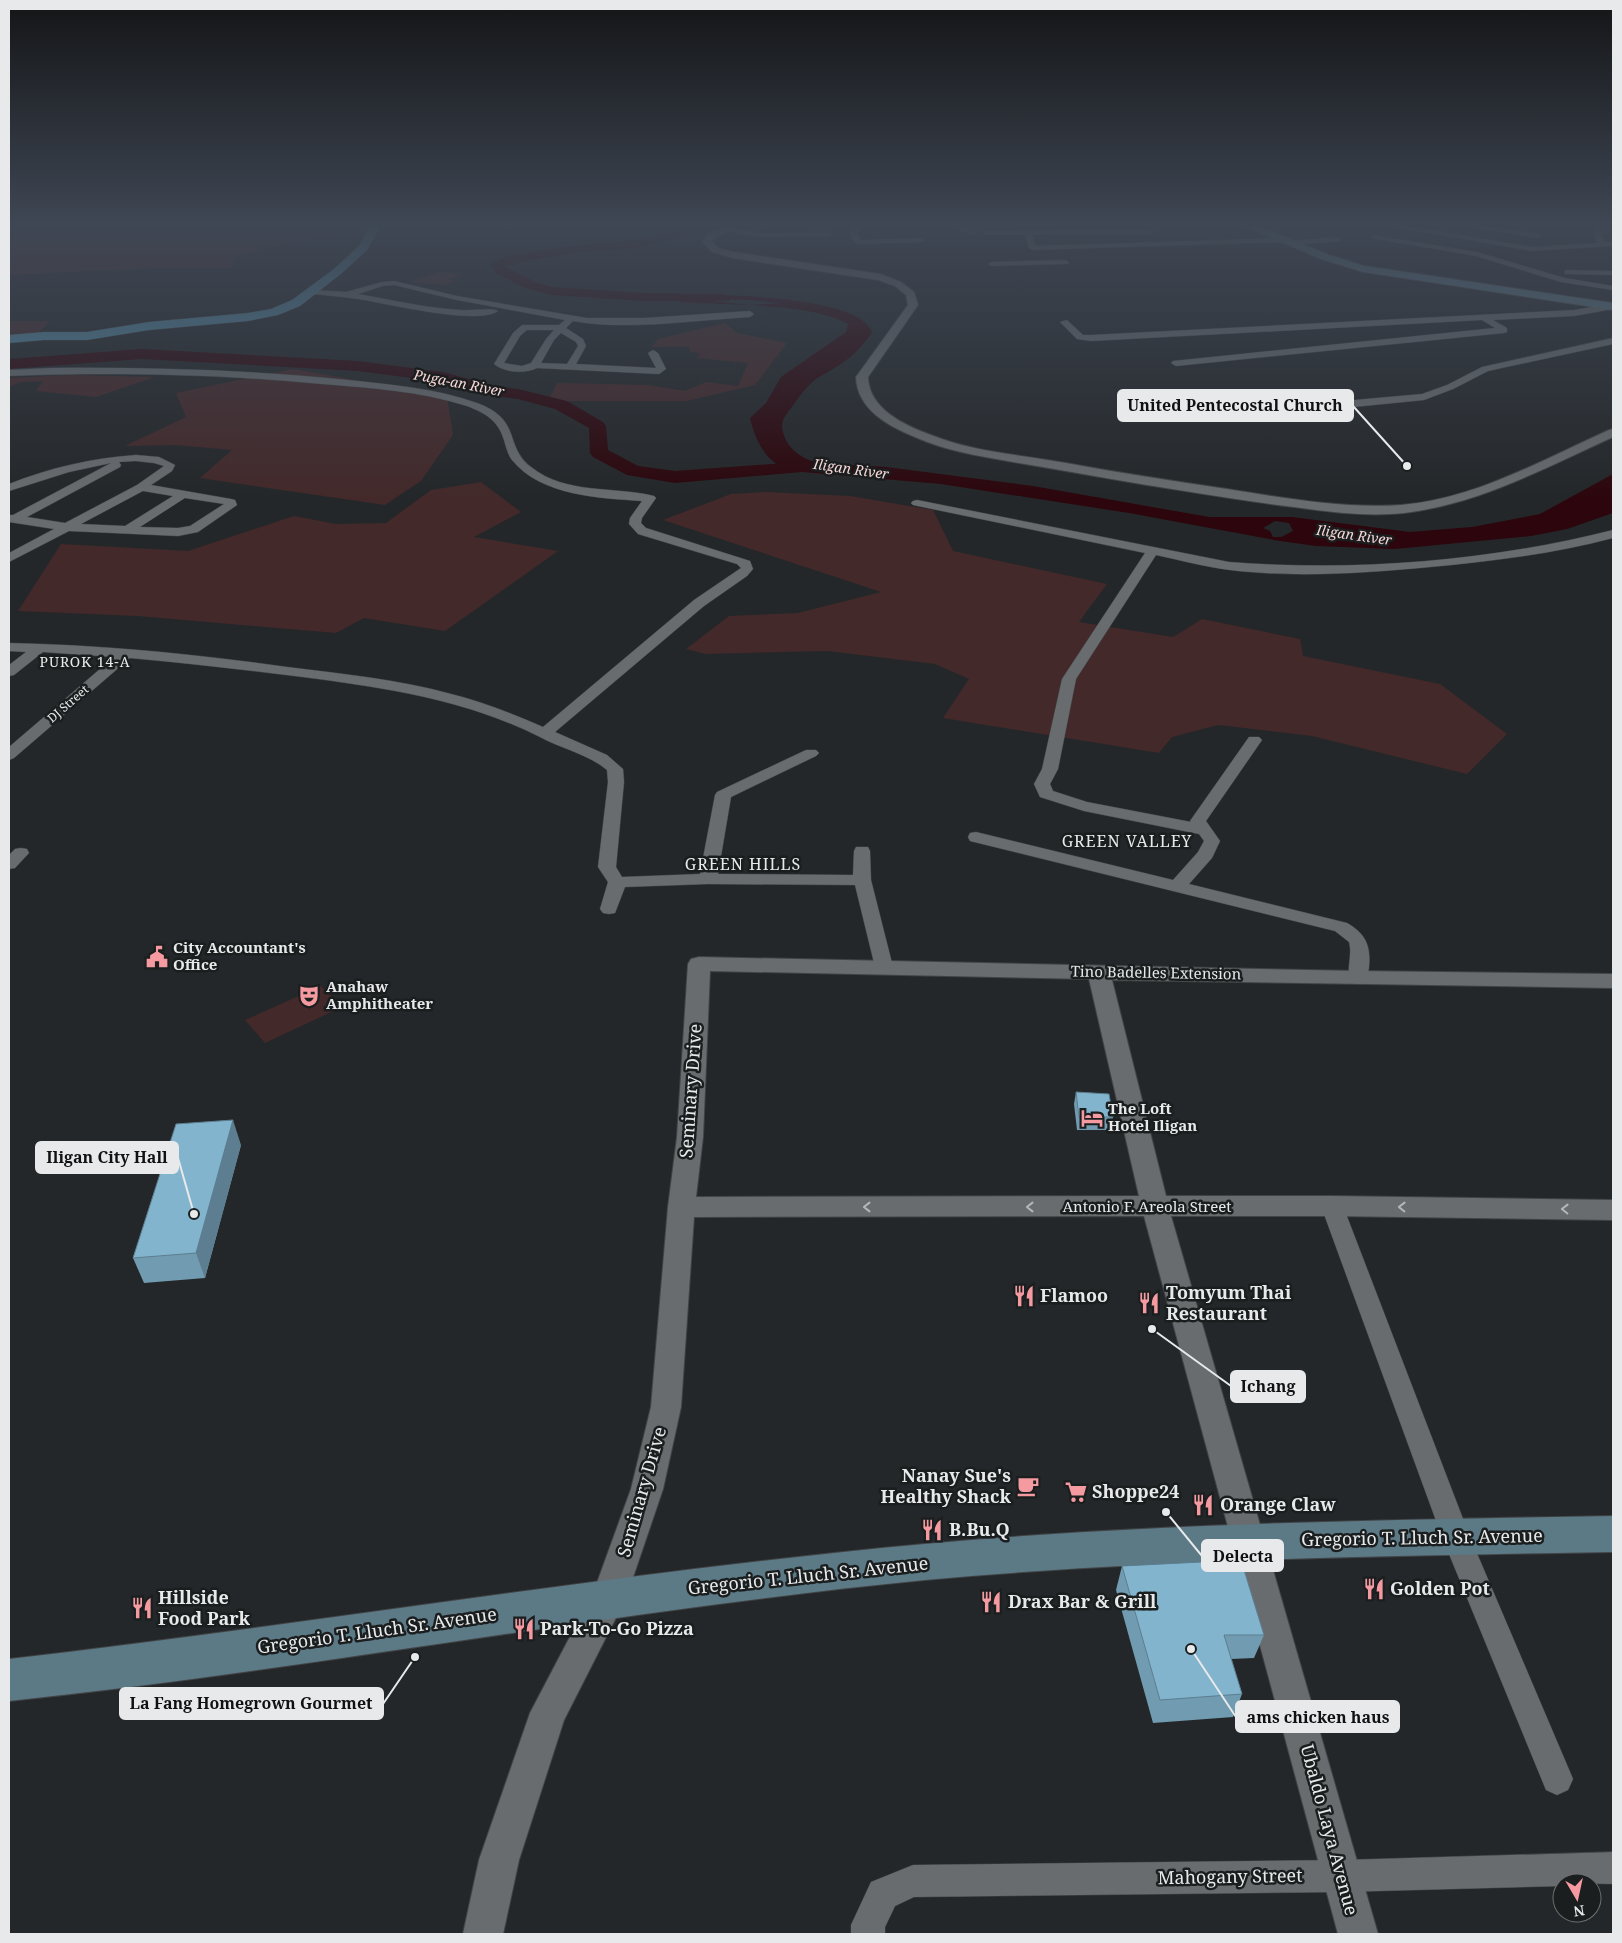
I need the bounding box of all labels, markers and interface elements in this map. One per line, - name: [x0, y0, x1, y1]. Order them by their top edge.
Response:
- water label: Puga-an River: [411, 364, 506, 401]
- callout: United Pentecostal Church: [1118, 390, 1353, 421]
- text: United Pentecostal Church: [1127, 394, 1343, 416]
- water label: Iligan River: [811, 454, 891, 483]
- water label: Iligan River: [1314, 520, 1394, 549]
- district label: PUROK 14-A: [39, 652, 131, 671]
- street label: DJ Street: [43, 681, 92, 726]
- district label: GREEN VALLEY: [1062, 830, 1192, 852]
- district label: GREEN HILLS: [685, 853, 801, 875]
- place label: City Accountant's Office: [173, 937, 306, 974]
- public building icon: City Accountant's Office: [144, 944, 170, 970]
- street label: Tino Badelles Extension: [1071, 961, 1242, 983]
- place label: Anahaw Amphitheater: [326, 976, 433, 1013]
- theatre icon: Anahaw Amphitheater: [296, 983, 322, 1009]
- street label: Seminary Drive: [673, 1023, 707, 1159]
- place label: The Loft Hotel Iligan: [1108, 1098, 1197, 1135]
- hotel icon: The Loft Hotel Iligan: [1079, 1105, 1105, 1131]
- callout: Iligan City Hall: [36, 1142, 178, 1173]
- text: Iligan City Hall: [46, 1146, 168, 1168]
- street label: Antonio F. Areola Street: [1062, 1196, 1232, 1216]
- one-way arrow: [863, 1202, 870, 1212]
- one-way arrow: [1025, 1202, 1033, 1212]
- one-way arrow: [1398, 1202, 1406, 1212]
- one-way arrow: [1560, 1204, 1568, 1214]
- place label: Tomyum Thai Restaurant: [1166, 1280, 1292, 1325]
- restaurant icon: Flamoo: [1011, 1283, 1037, 1309]
- place label: Flamoo: [1040, 1283, 1108, 1307]
- restaurant icon: Tomyum Thai Restaurant: [1136, 1290, 1162, 1316]
- callout: Ichang: [1231, 1371, 1305, 1402]
- text: Ichang: [1241, 1375, 1295, 1397]
- street label: Seminary Drive: [611, 1424, 671, 1560]
- place label: Nanay Sue's Healthy Shack: [881, 1463, 1012, 1508]
- cafe icon: Nanay Sue's Healthy Shack: [1015, 1473, 1041, 1499]
- supermarket icon: Shoppe24: [1063, 1479, 1089, 1505]
- place label: Shoppe24: [1092, 1479, 1179, 1503]
- restaurant icon: Orange Claw: [1190, 1492, 1216, 1518]
- place label: Orange Claw: [1220, 1492, 1336, 1516]
- restaurant icon: B.Bu.Q: [919, 1517, 945, 1543]
- place label: B.Bu.Q: [949, 1517, 1010, 1541]
- street label: Gregorio T. Lluch Sr. Avenue: [1301, 1523, 1543, 1551]
- callout: Delecta: [1202, 1540, 1283, 1571]
- text: Delecta: [1213, 1545, 1274, 1567]
- street label: Gregorio T. Lluch Sr. Avenue: [687, 1550, 929, 1600]
- restaurant icon: Golden Pot: [1361, 1576, 1387, 1602]
- place label: Golden Pot: [1390, 1576, 1490, 1600]
- place label: Hillside Food Park: [158, 1585, 251, 1630]
- restaurant icon: Drax Bar & Grill: [978, 1589, 1004, 1615]
- place label: Drax Bar & Grill: [1008, 1589, 1157, 1613]
- restaurant icon: Hillside Food Park: [129, 1595, 155, 1621]
- street label: Gregorio T. Lluch Sr. Avenue: [256, 1601, 498, 1659]
- restaurant icon: Park-To-Go Pizza: [511, 1616, 537, 1642]
- place label: Park-To-Go Pizza: [540, 1616, 694, 1640]
- callout: La Fang Homegrown Gourmet: [120, 1688, 383, 1719]
- text: La Fang Homegrown Gourmet: [129, 1692, 373, 1714]
- callout: ams chicken haus: [1236, 1701, 1399, 1732]
- text: ams chicken haus: [1247, 1706, 1390, 1728]
- street label: Ubaldo Laya Avenue: [1296, 1742, 1364, 1918]
- street label: Mahogany Street: [1157, 1863, 1303, 1889]
- north arrow: [1552, 1873, 1602, 1923]
- text: N: [1572, 1901, 1586, 1922]

